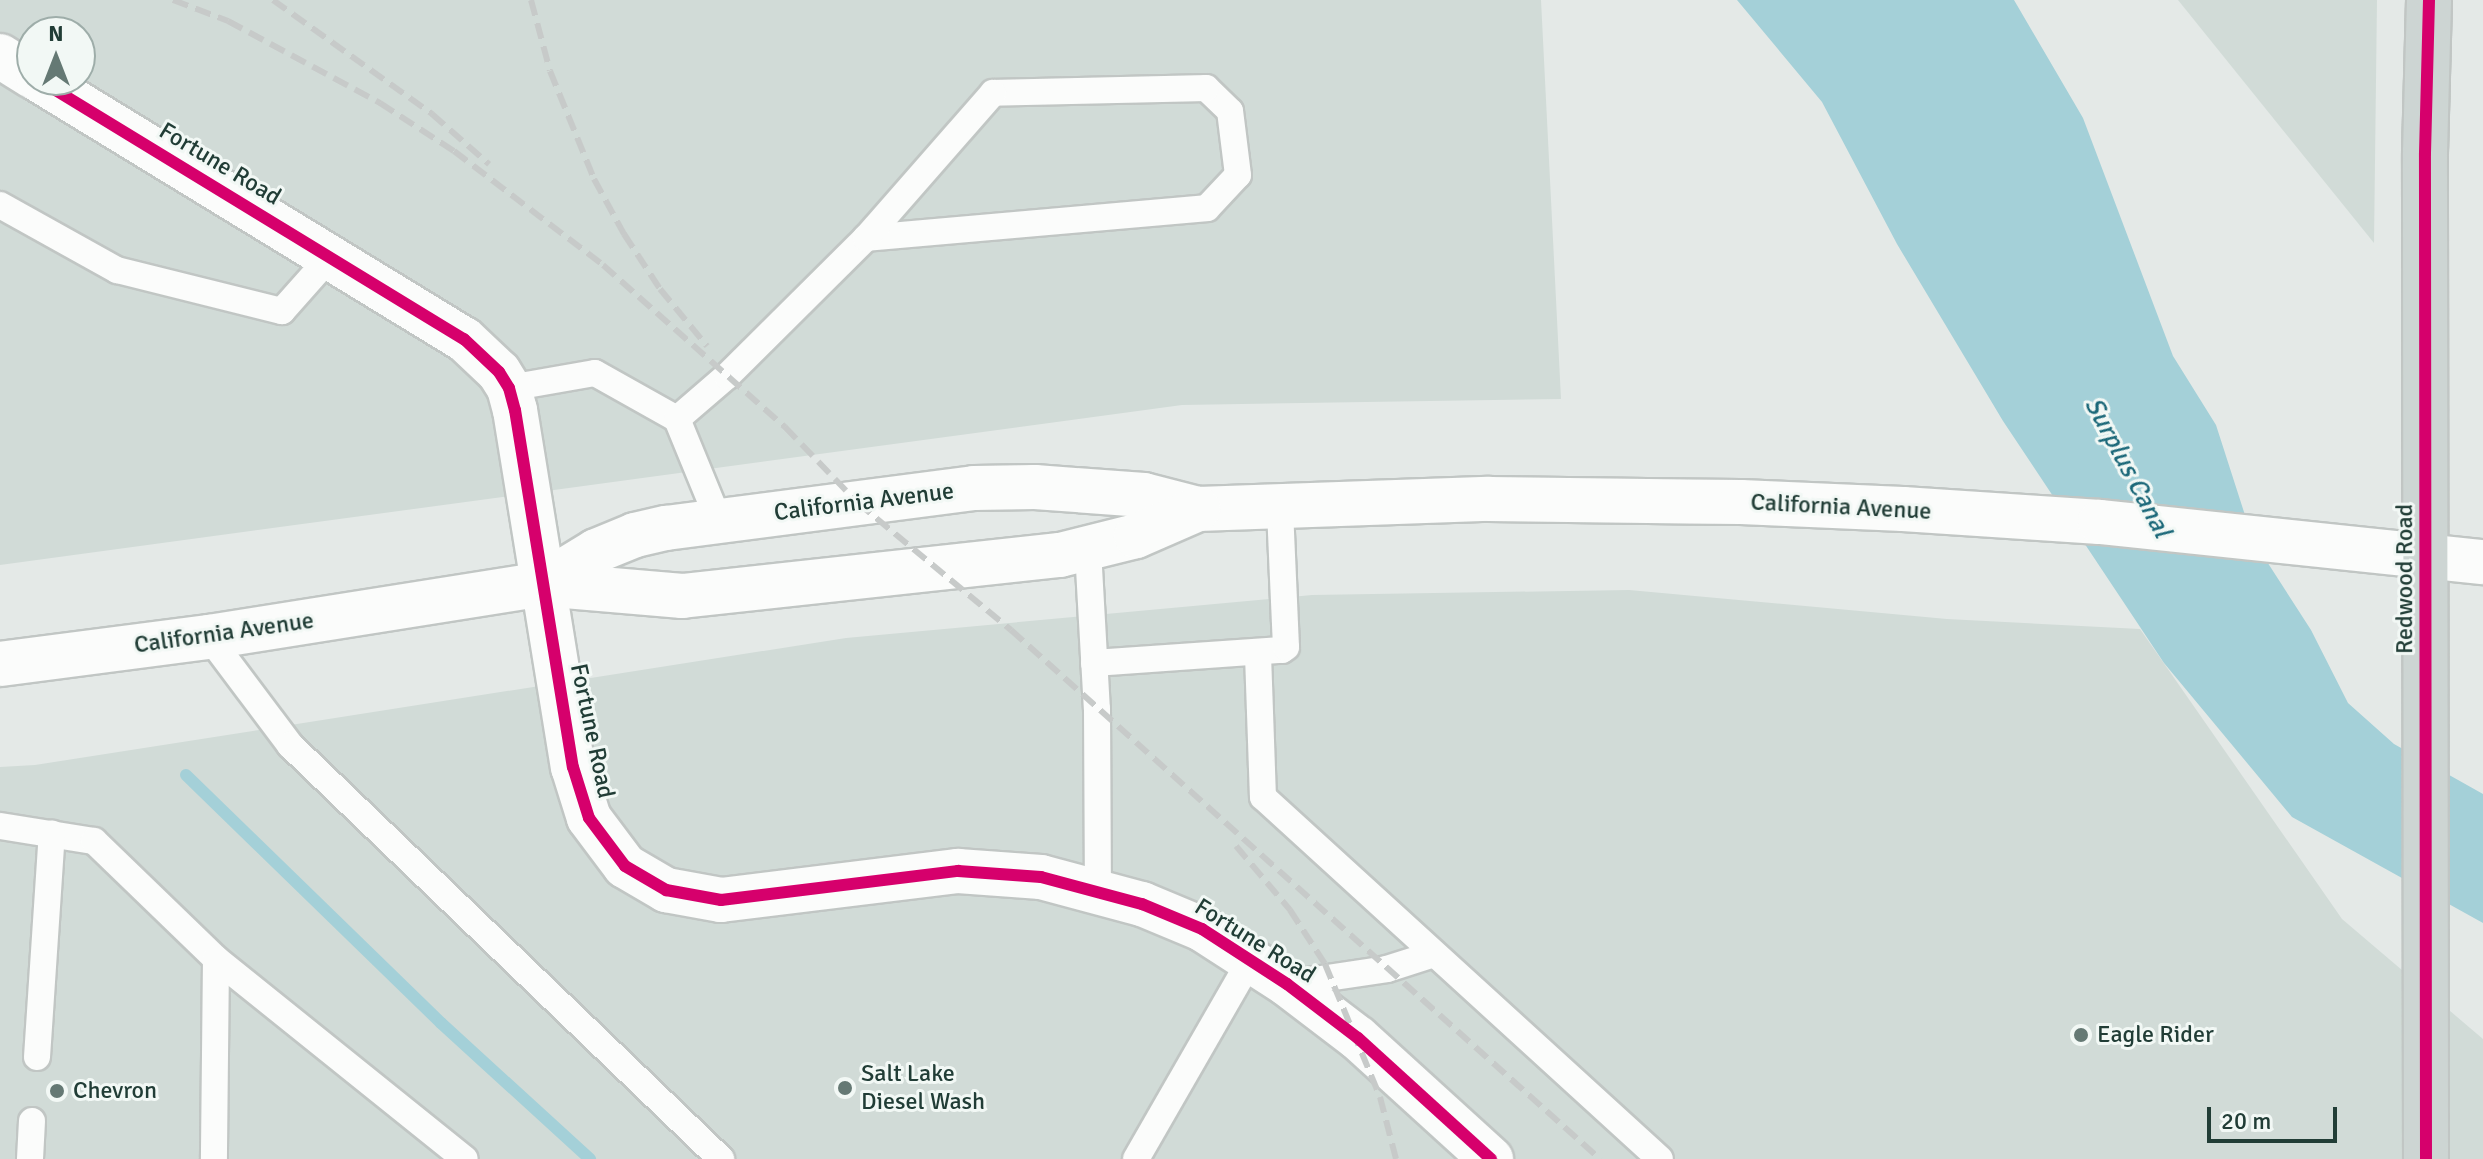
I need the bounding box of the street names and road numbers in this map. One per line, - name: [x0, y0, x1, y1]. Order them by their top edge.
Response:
- street label: Fortune Road: [154, 116, 286, 212]
- street label: California Avenue: [772, 477, 956, 527]
- street label: California Avenue: [1750, 488, 1932, 526]
- street label: Redwood Road: [2391, 504, 2419, 654]
- street label: California Avenue: [132, 606, 316, 660]
- street label: Fortune Road: [564, 661, 620, 801]
- street label: Fortune Road: [1189, 893, 1321, 989]

